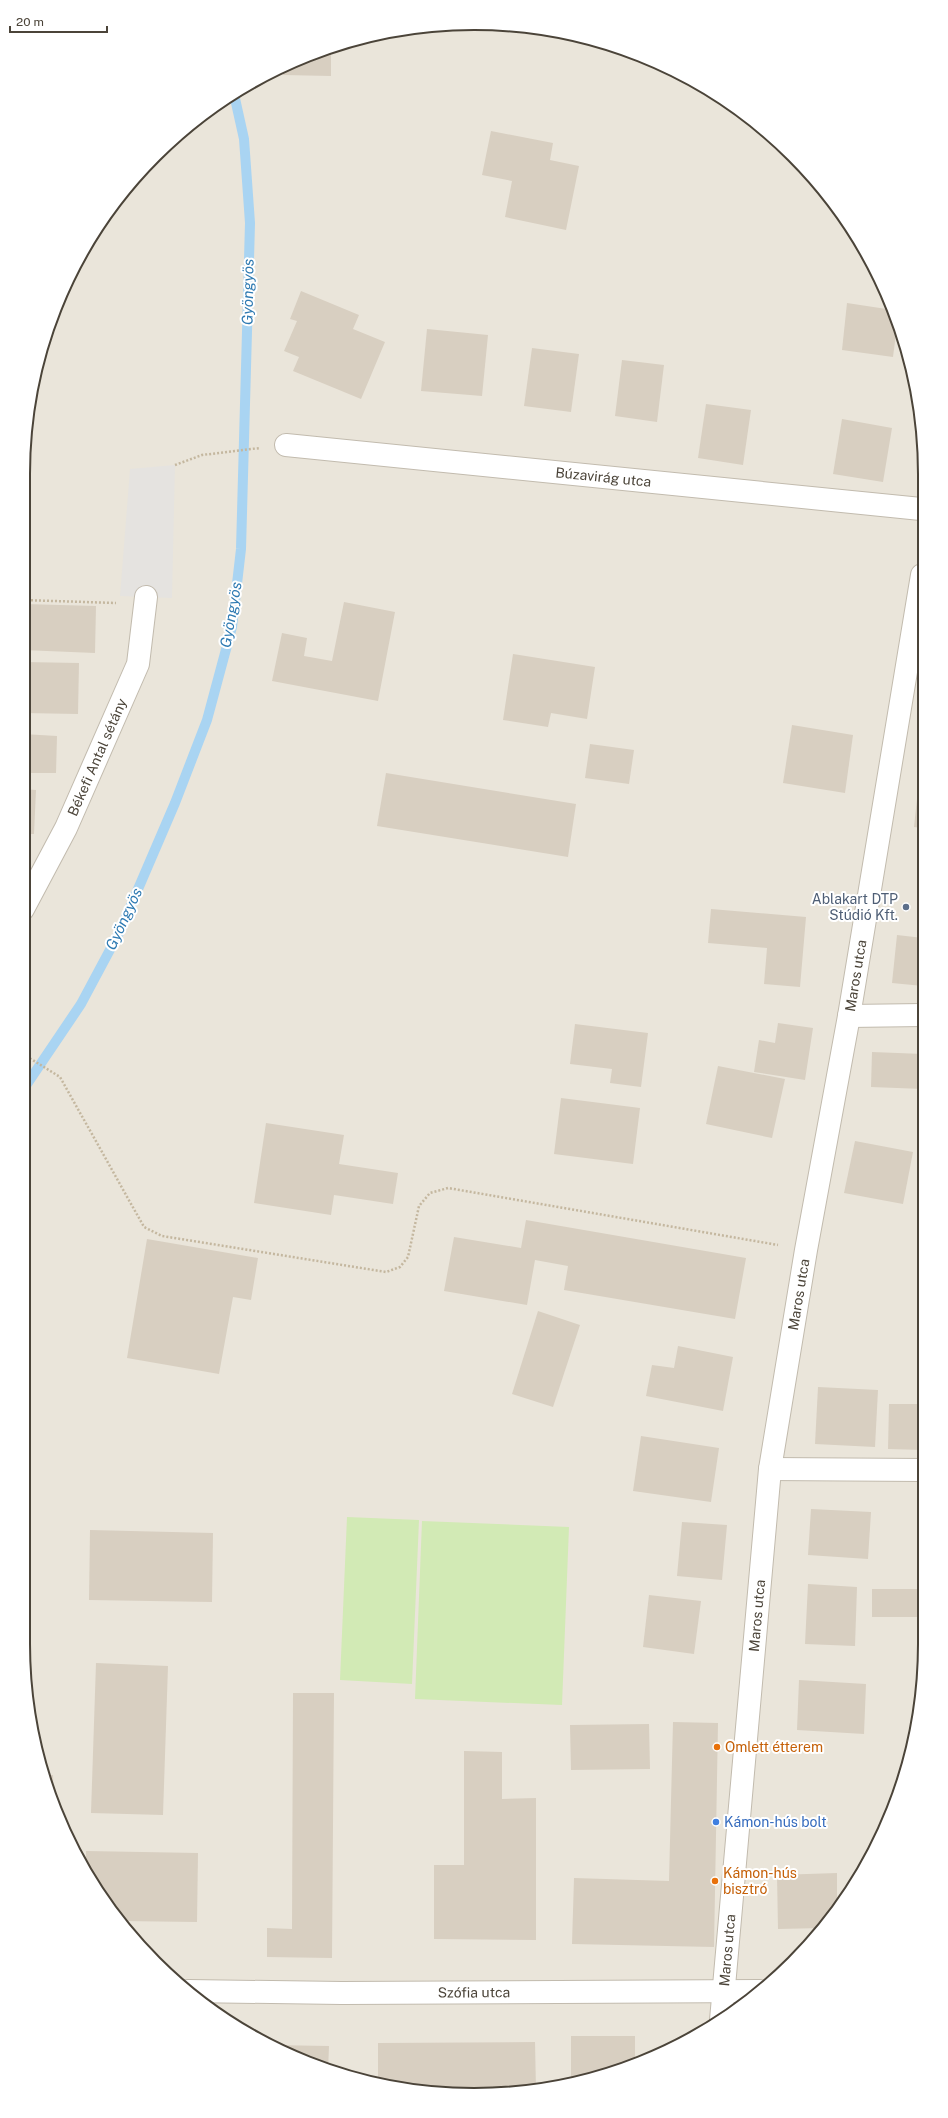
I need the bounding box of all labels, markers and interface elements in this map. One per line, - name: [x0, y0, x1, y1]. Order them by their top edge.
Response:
- scale bar: [10, 8, 107, 34]
- text: 20 m: [16, 15, 44, 29]
- water label: Gyöngyös: [238, 259, 257, 325]
- street label: Búzavirág utca: [555, 464, 652, 490]
- water label: Gyöngyös: [216, 581, 245, 649]
- street label: Békefi Antal sétány: [64, 696, 130, 818]
- water label: Gyöngyös: [102, 885, 145, 952]
- place label: Ablakart DTP Stúdió Kft.: [812, 891, 898, 923]
- marker: Ablakart DTP Stúdió Kft.: [901, 902, 911, 912]
- street label: Maros utca: [842, 939, 870, 1013]
- street label: Maros utca: [785, 1257, 812, 1332]
- street label: Maros utca: [746, 1579, 768, 1652]
- place label: Omlett étterem: [725, 1739, 823, 1755]
- marker: Omlett étterem: [712, 1742, 722, 1752]
- place label: Kámon-hús bolt: [724, 1814, 827, 1830]
- marker: Kámon-hús bolt: [711, 1817, 721, 1827]
- place label: Kámon-hús bisztró: [723, 1865, 797, 1897]
- marker: Kámon-hús bisztró: [710, 1876, 720, 1886]
- street label: Maros utca: [716, 1913, 738, 1987]
- street label: Szófia utca: [438, 1984, 510, 2001]

